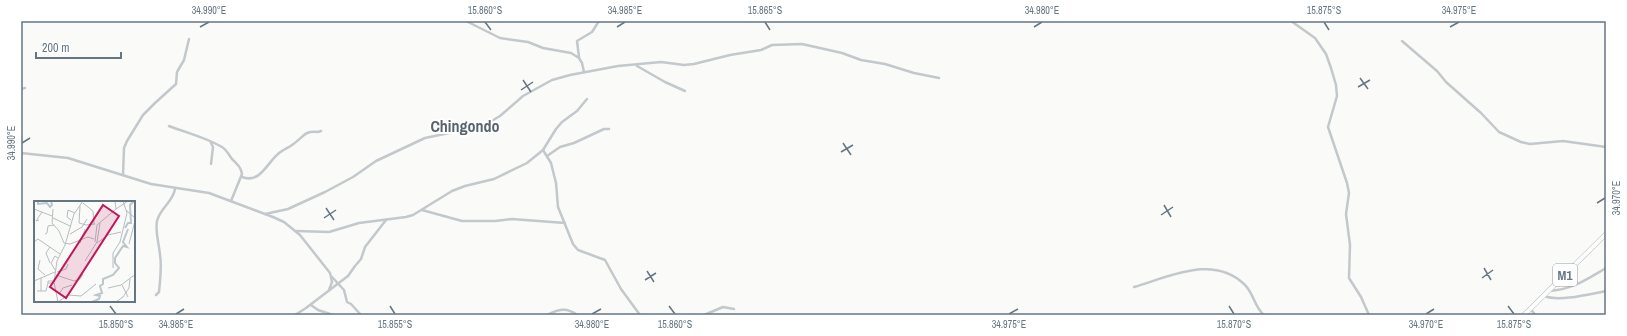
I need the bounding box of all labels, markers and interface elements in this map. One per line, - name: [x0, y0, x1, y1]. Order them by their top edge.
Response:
- text: 34.990°E: [192, 4, 226, 17]
- text: 15.860°S: [468, 4, 503, 17]
- text: 34.985°E: [608, 4, 642, 17]
- text: 15.865°S: [748, 4, 783, 17]
- text: 34.980°E: [1025, 4, 1059, 17]
- text: 15.875°S: [1307, 4, 1342, 17]
- text: 34.975°E: [1442, 4, 1476, 17]
- scale bar: [36, 34, 121, 60]
- text: 200 m: [42, 40, 69, 56]
- district label: Chingondo: [430, 115, 500, 137]
- text: 34.990°E: [5, 126, 18, 160]
- text: 34.970°E: [1610, 181, 1623, 215]
- inset map: [34, 201, 135, 302]
- road number: M1: [1553, 264, 1577, 286]
- text: 15.850°S: [99, 318, 134, 331]
- text: 34.985°E: [159, 318, 193, 331]
- text: 15.855°S: [378, 318, 413, 331]
- text: 34.980°E: [575, 318, 609, 331]
- text: 15.860°S: [658, 318, 693, 331]
- text: 34.975°E: [992, 318, 1026, 331]
- text: 15.870°S: [1217, 318, 1252, 331]
- text: 34.970°E: [1409, 318, 1443, 331]
- text: 15.875°S: [1497, 318, 1532, 331]

